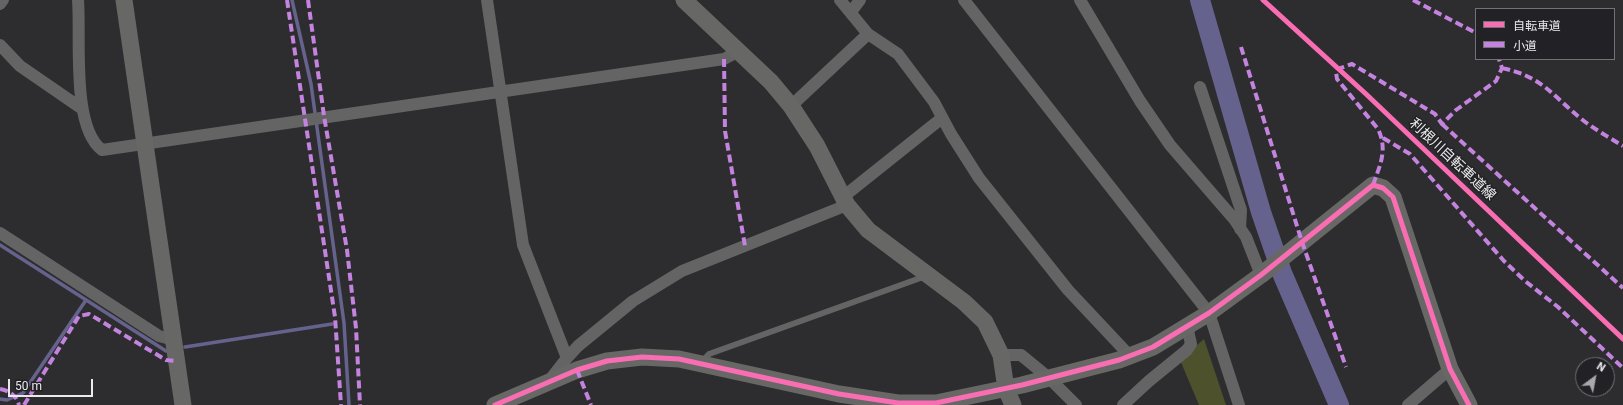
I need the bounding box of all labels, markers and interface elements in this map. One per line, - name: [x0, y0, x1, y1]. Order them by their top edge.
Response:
- legend: [1475, 8, 1615, 60]
- text: 自転車道: [1513, 19, 1561, 33]
- text: 小道: [1513, 39, 1537, 53]
- street label: 利根川自転車道線: [1405, 116, 1499, 204]
- north arrow: [1575, 357, 1615, 397]
- text: N: [1594, 360, 1608, 375]
- scale bar: [10, 371, 95, 397]
- text: 50 m: [15, 379, 42, 393]

